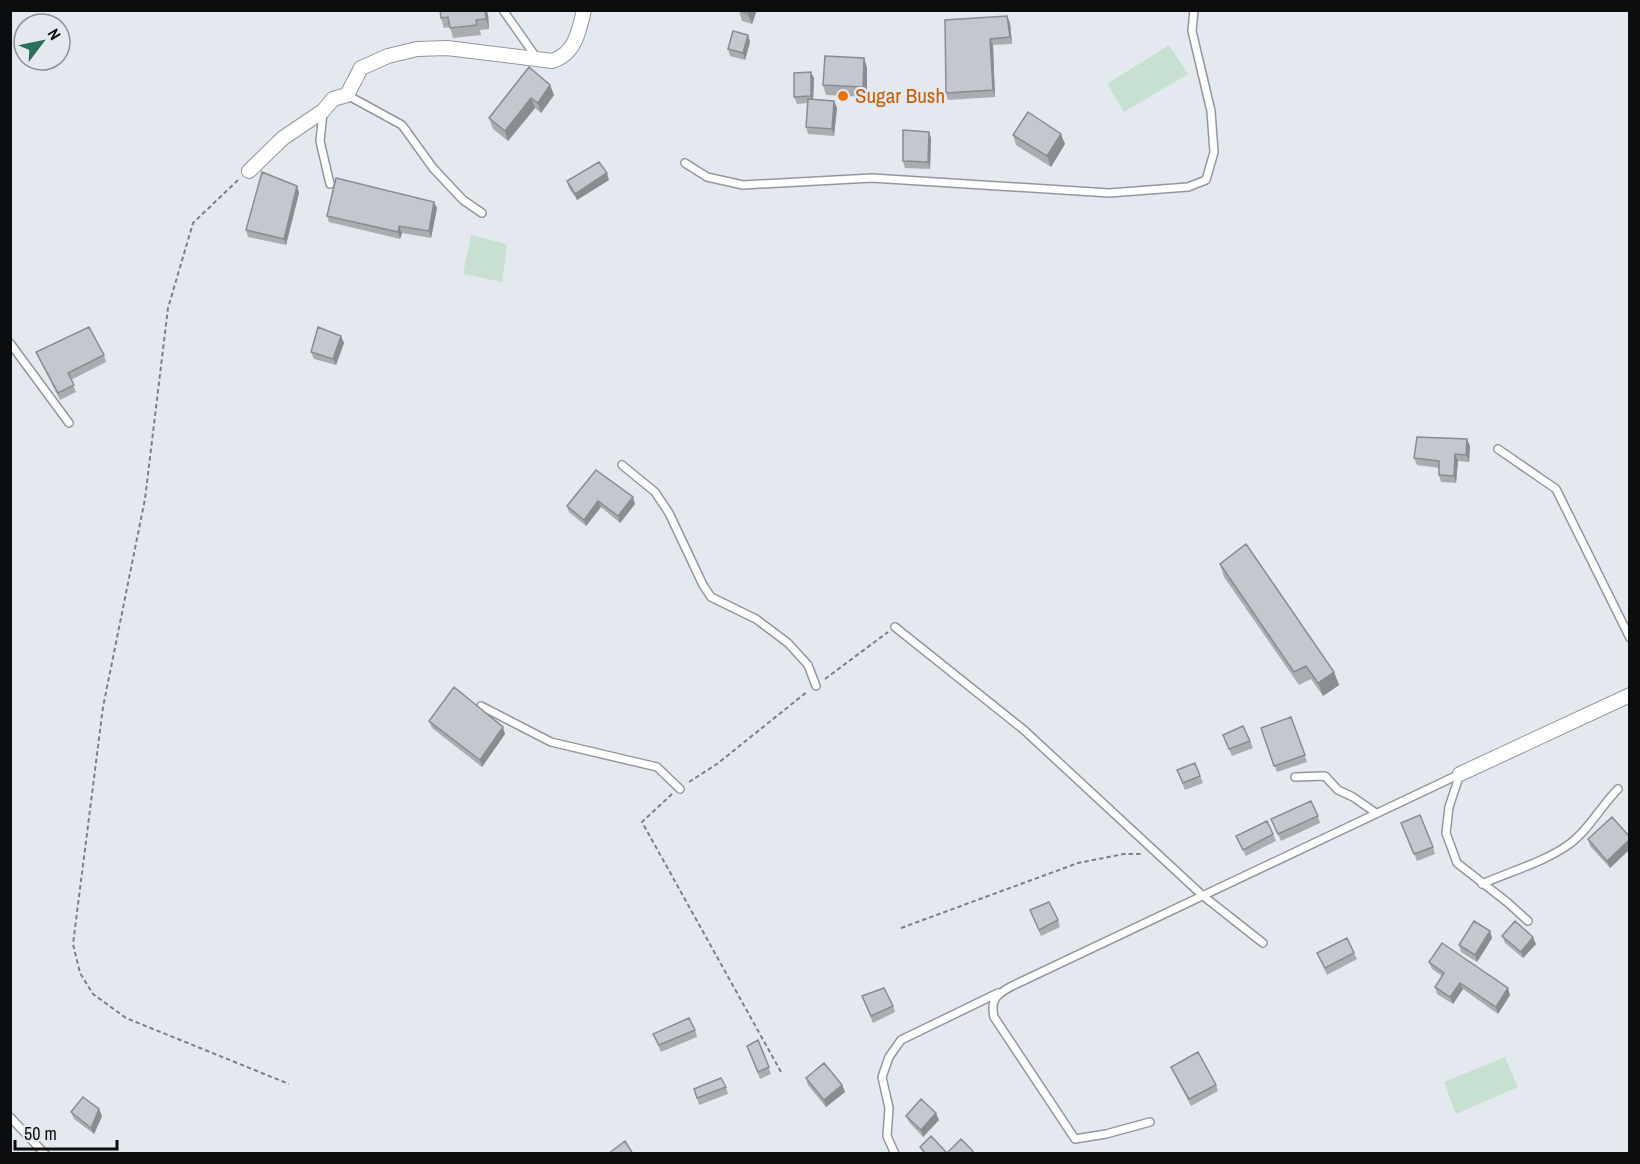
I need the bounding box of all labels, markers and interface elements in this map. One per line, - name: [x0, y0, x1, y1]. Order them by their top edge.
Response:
- north arrow: [12, 12, 72, 72]
- text: N: [43, 24, 67, 44]
- place label: Sugar Bush: [855, 81, 945, 110]
- marker: Sugar Bush: [836, 89, 850, 103]
- scale bar: [15, 1113, 117, 1151]
- text: 50 m: [24, 1121, 57, 1146]

